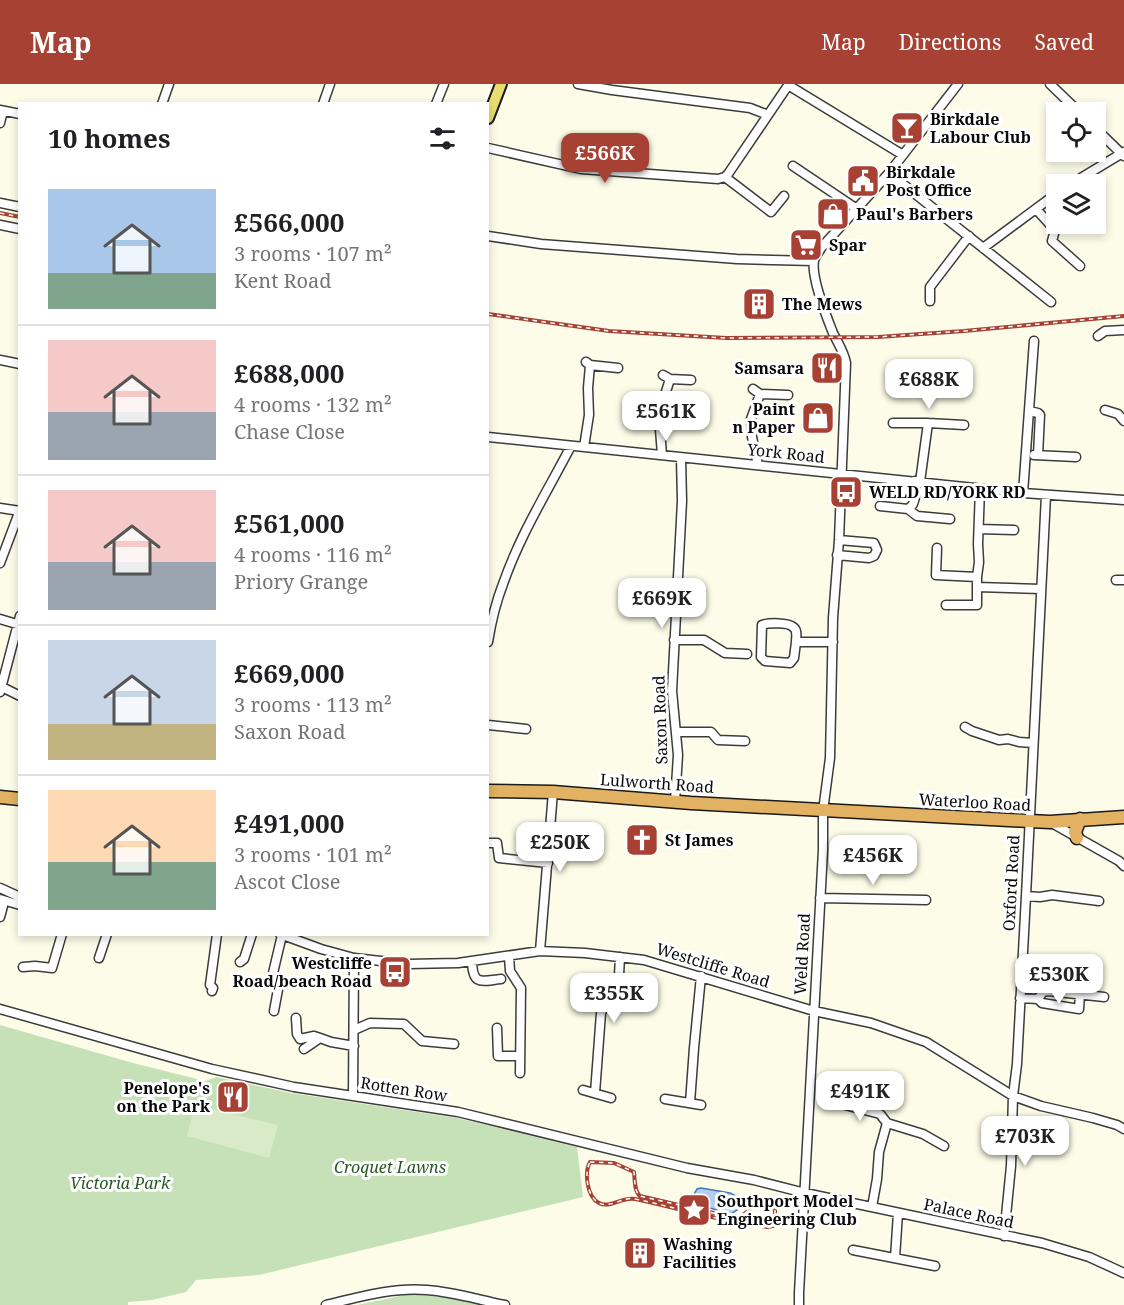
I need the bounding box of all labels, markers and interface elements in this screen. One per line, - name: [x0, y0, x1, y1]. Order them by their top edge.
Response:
- text: Map: [30, 23, 92, 61]
- text: Map: [821, 28, 866, 56]
- text: Directions: [899, 28, 1001, 56]
- text: Saved: [1034, 28, 1094, 56]
- map controls: [1046, 102, 1106, 234]
- button: locate: [1046, 102, 1106, 162]
- place label: Birkdale Labour Club: [930, 108, 1031, 148]
- bar icon: Birkdale Labour Club: [889, 110, 925, 146]
- text: 10 homes: [48, 120, 170, 156]
- icon: filters: [426, 122, 459, 155]
- pin: £566K: [563, 133, 647, 184]
- text: £566K: [575, 139, 635, 166]
- place label: Birkdale Post Office: [886, 161, 972, 201]
- public building icon: Birkdale Post Office: [845, 163, 881, 199]
- button: layers: [1046, 174, 1106, 234]
- shop icon: Paul's Barbers: [815, 196, 851, 232]
- place label: Paul's Barbers: [856, 203, 973, 225]
- text: £566,000: [234, 204, 344, 240]
- icon: home: [96, 213, 168, 285]
- supermarket icon: Spar: [788, 227, 824, 263]
- place label: Spar: [829, 234, 867, 256]
- text: 3 rooms · 107 m²: [234, 240, 392, 267]
- text: Kent Road: [234, 267, 332, 294]
- building icon: The Mews: [741, 286, 777, 322]
- place label: The Mews: [782, 293, 863, 315]
- restaurant icon: Samsara: [809, 350, 845, 386]
- text: £688,000: [234, 355, 344, 391]
- place label: Samsara: [734, 357, 804, 379]
- pin: £688K: [887, 359, 971, 410]
- icon: home: [96, 364, 168, 436]
- text: £688K: [899, 365, 959, 392]
- text: 4 rooms · 132 m²: [234, 391, 392, 418]
- pin: £561K: [624, 391, 708, 442]
- text: £561K: [636, 397, 696, 424]
- place label: Paint n Paper: [733, 398, 796, 438]
- shop icon: Paint n Paper: [800, 400, 836, 436]
- text: Chase Close: [234, 418, 345, 445]
- street label: York Road: [745, 438, 826, 468]
- bus stop icon: WELD RD/YORK RD: [828, 474, 864, 510]
- place label: WELD RD/YORK RD: [869, 481, 1026, 503]
- text: £561,000: [234, 505, 344, 541]
- icon: home: [96, 514, 168, 586]
- text: 4 rooms · 116 m²: [234, 541, 392, 568]
- text: Priory Grange: [234, 568, 368, 595]
- pin: £669K: [620, 578, 704, 629]
- text: £669K: [632, 584, 692, 611]
- text: £669,000: [234, 655, 344, 691]
- icon: home: [96, 664, 168, 736]
- street label: Saxon Road: [647, 675, 673, 765]
- text: 3 rooms · 113 m²: [234, 691, 392, 718]
- text: Saxon Road: [234, 718, 346, 745]
- street label: Lulworth Road: [599, 768, 715, 798]
- street label: Waterloo Road: [918, 788, 1032, 816]
- text: £491,000: [234, 805, 344, 841]
- icon: home: [96, 814, 168, 886]
- pin: £250K: [518, 822, 602, 873]
- church icon: St James: [624, 822, 660, 858]
- text: £250K: [530, 828, 590, 855]
- place label: St James: [665, 829, 734, 851]
- street label: Oxford Road: [997, 834, 1025, 932]
- pin: £456K: [831, 835, 915, 886]
- text: 3 rooms · 101 m²: [234, 841, 392, 868]
- text: £456K: [843, 841, 903, 868]
- text: Ascot Close: [234, 868, 340, 895]
- street label: Weld Road: [789, 912, 815, 995]
- street label: Westcliffe Road: [653, 937, 773, 993]
- place label: Westcliffe Road/beach Road: [233, 952, 373, 992]
- bus stop icon: Westcliffe Road/beach Road: [377, 954, 413, 990]
- pin: £530K: [1017, 954, 1101, 1005]
- text: £530K: [1029, 960, 1089, 987]
- pin: £355K: [572, 973, 656, 1024]
- text: £355K: [584, 979, 644, 1006]
- street label: Rotten Row: [359, 1071, 449, 1107]
- pin: £491K: [818, 1071, 902, 1122]
- place label: Penelope's on the Park: [117, 1077, 211, 1117]
- text: £491K: [830, 1077, 890, 1104]
- restaurant icon: Penelope's on the Park: [215, 1079, 251, 1115]
- pin: £703K: [983, 1116, 1067, 1167]
- text: £703K: [995, 1122, 1055, 1149]
- park label: Croquet Lawns: [334, 1156, 446, 1178]
- park label: Victoria Park: [70, 1172, 171, 1194]
- place label: Southport Model Engineering Club: [717, 1190, 857, 1230]
- place icon: Southport Model Engineering Club: [676, 1192, 712, 1228]
- street label: Palace Road: [922, 1193, 1016, 1233]
- place label: Washing Facilities: [663, 1233, 736, 1273]
- building icon: Washing Facilities: [622, 1235, 658, 1271]

